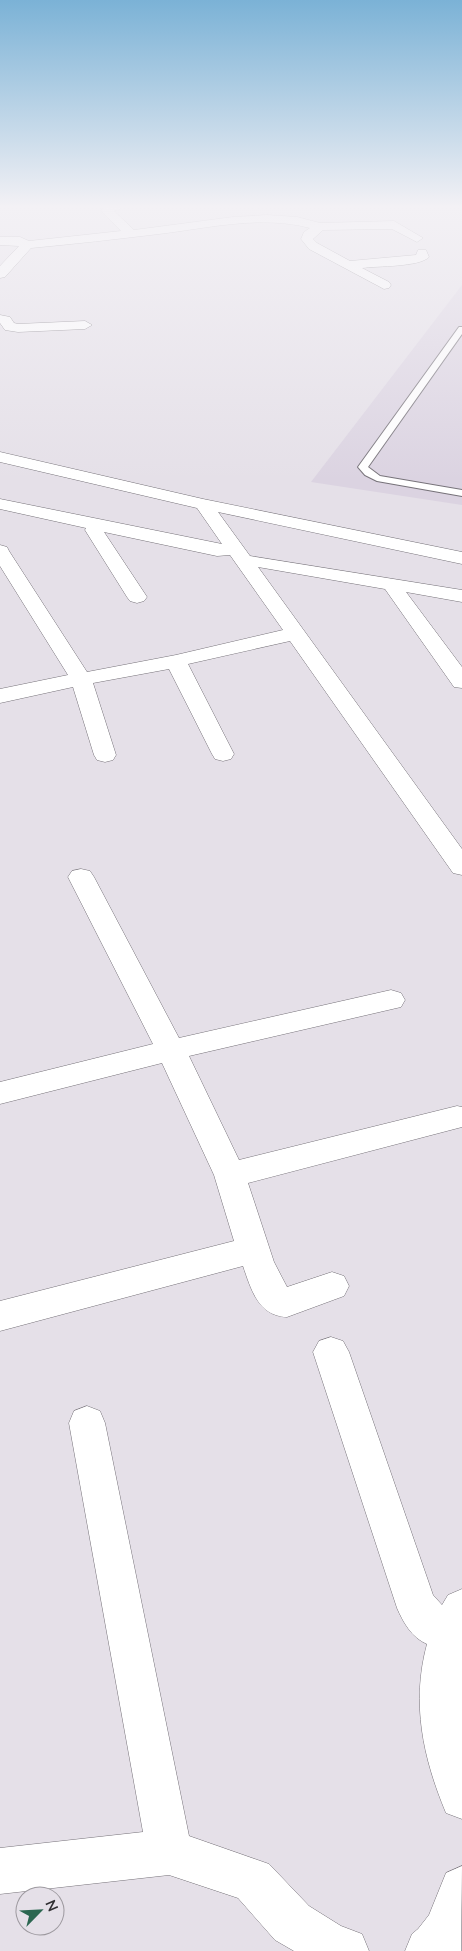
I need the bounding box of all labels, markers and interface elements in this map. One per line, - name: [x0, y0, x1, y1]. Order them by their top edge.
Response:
- north arrow: [15, 1886, 65, 1936]
- text: N: [42, 1897, 62, 1914]

